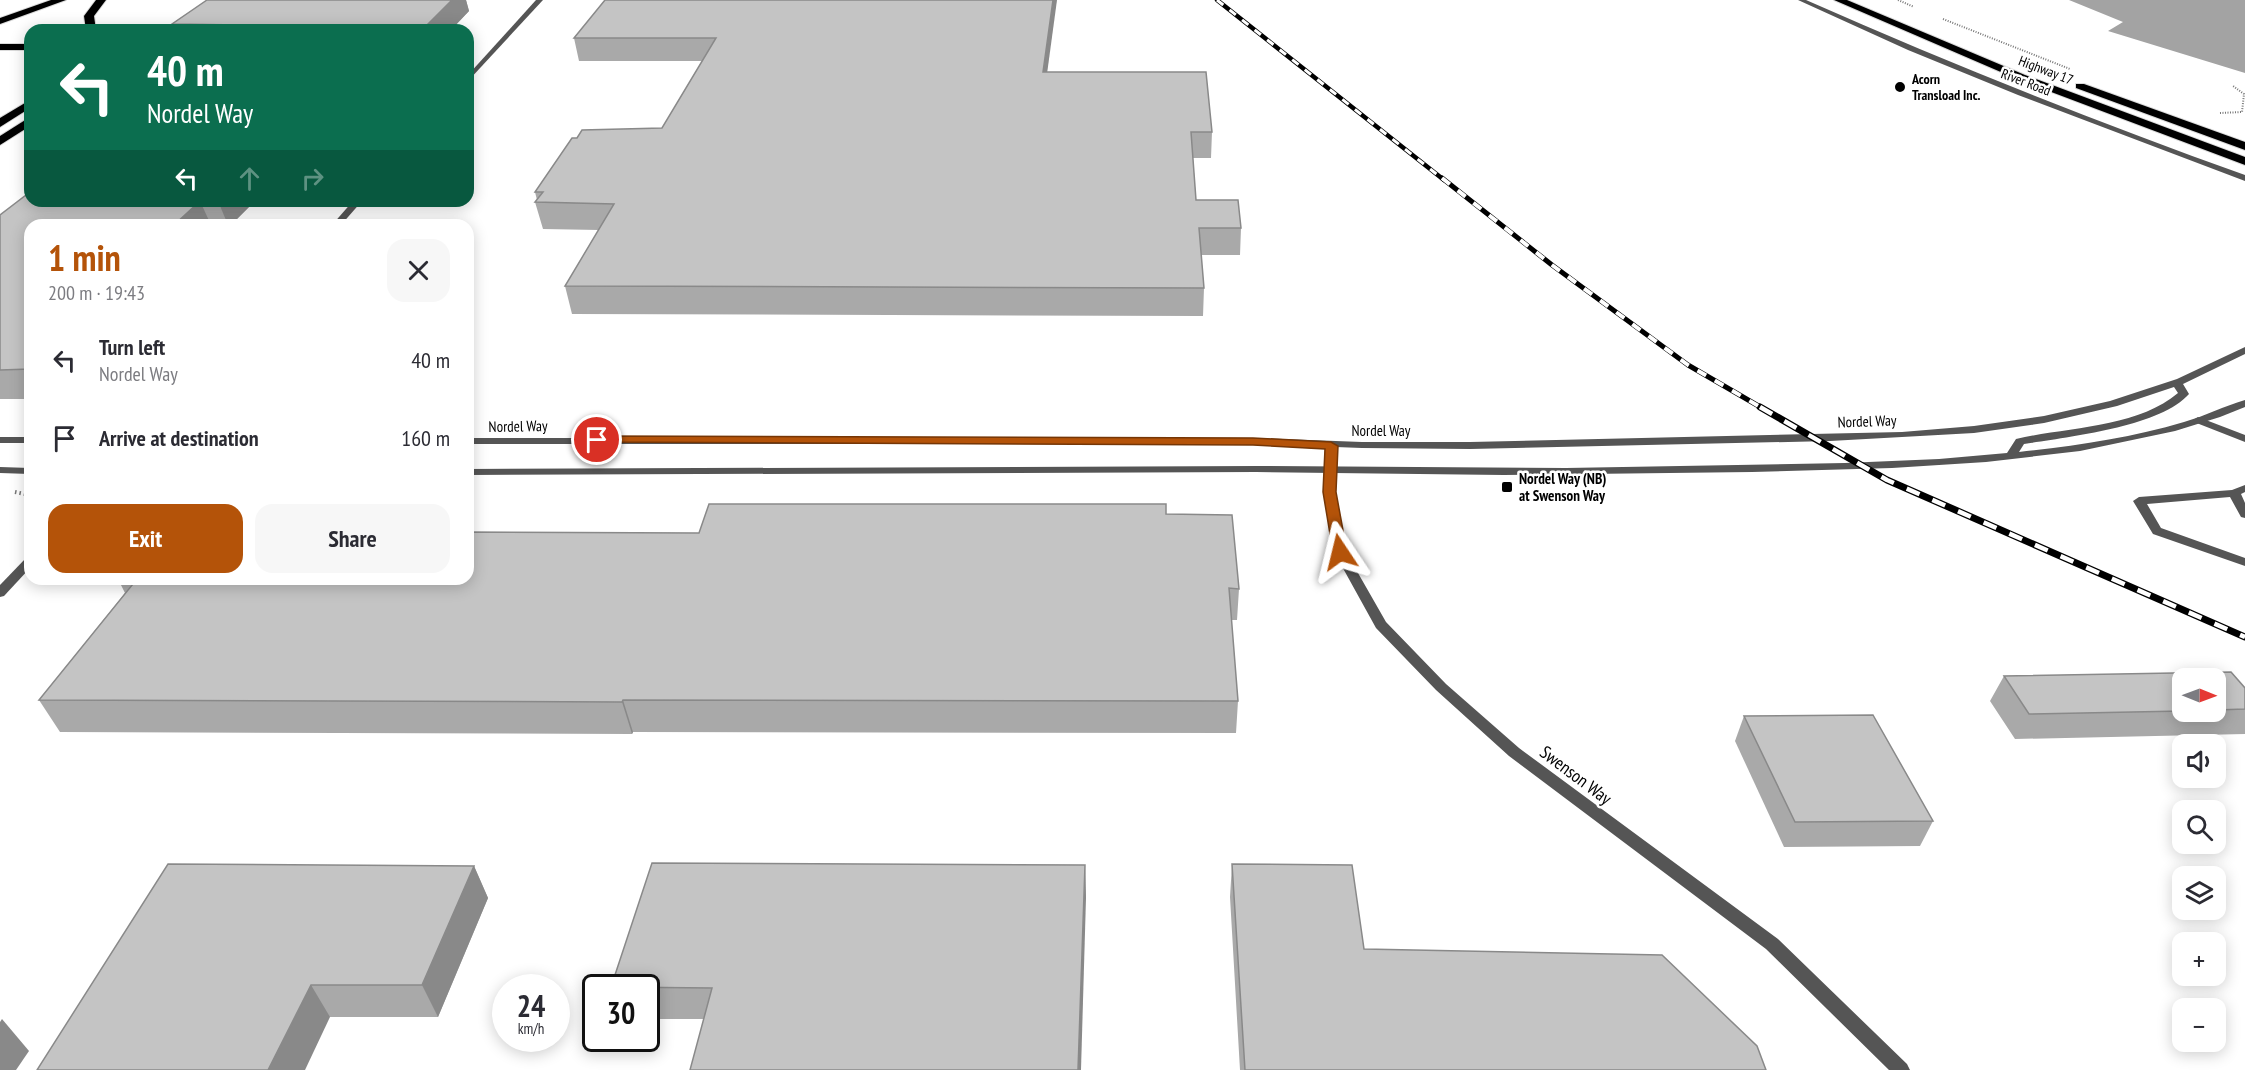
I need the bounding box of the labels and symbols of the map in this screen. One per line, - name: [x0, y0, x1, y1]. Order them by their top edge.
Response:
- street label: Highway 17: [2016, 51, 2076, 89]
- street label: River Road: [1999, 64, 2053, 100]
- place label: Acorn Transload Inc.: [1911, 70, 1981, 104]
- marker: Acorn Transload Inc.: [1893, 80, 1907, 94]
- street label: Nordel Way: [1837, 410, 1897, 432]
- pin: [571, 414, 622, 465]
- street label: Nordel Way: [488, 416, 548, 436]
- street label: Nordel Way: [1352, 421, 1411, 440]
- place label: Nordel Way (NB) at Swenson Way: [1519, 469, 1606, 505]
- marker: Nordel Way (NB) at Swenson Way: [1500, 480, 1514, 494]
- position arrow: [1308, 520, 1372, 584]
- north arrow: [2172, 668, 2226, 722]
- street label: Swenson Way: [1535, 740, 1617, 810]
- speed limit sign: 30: [582, 974, 660, 1052]

